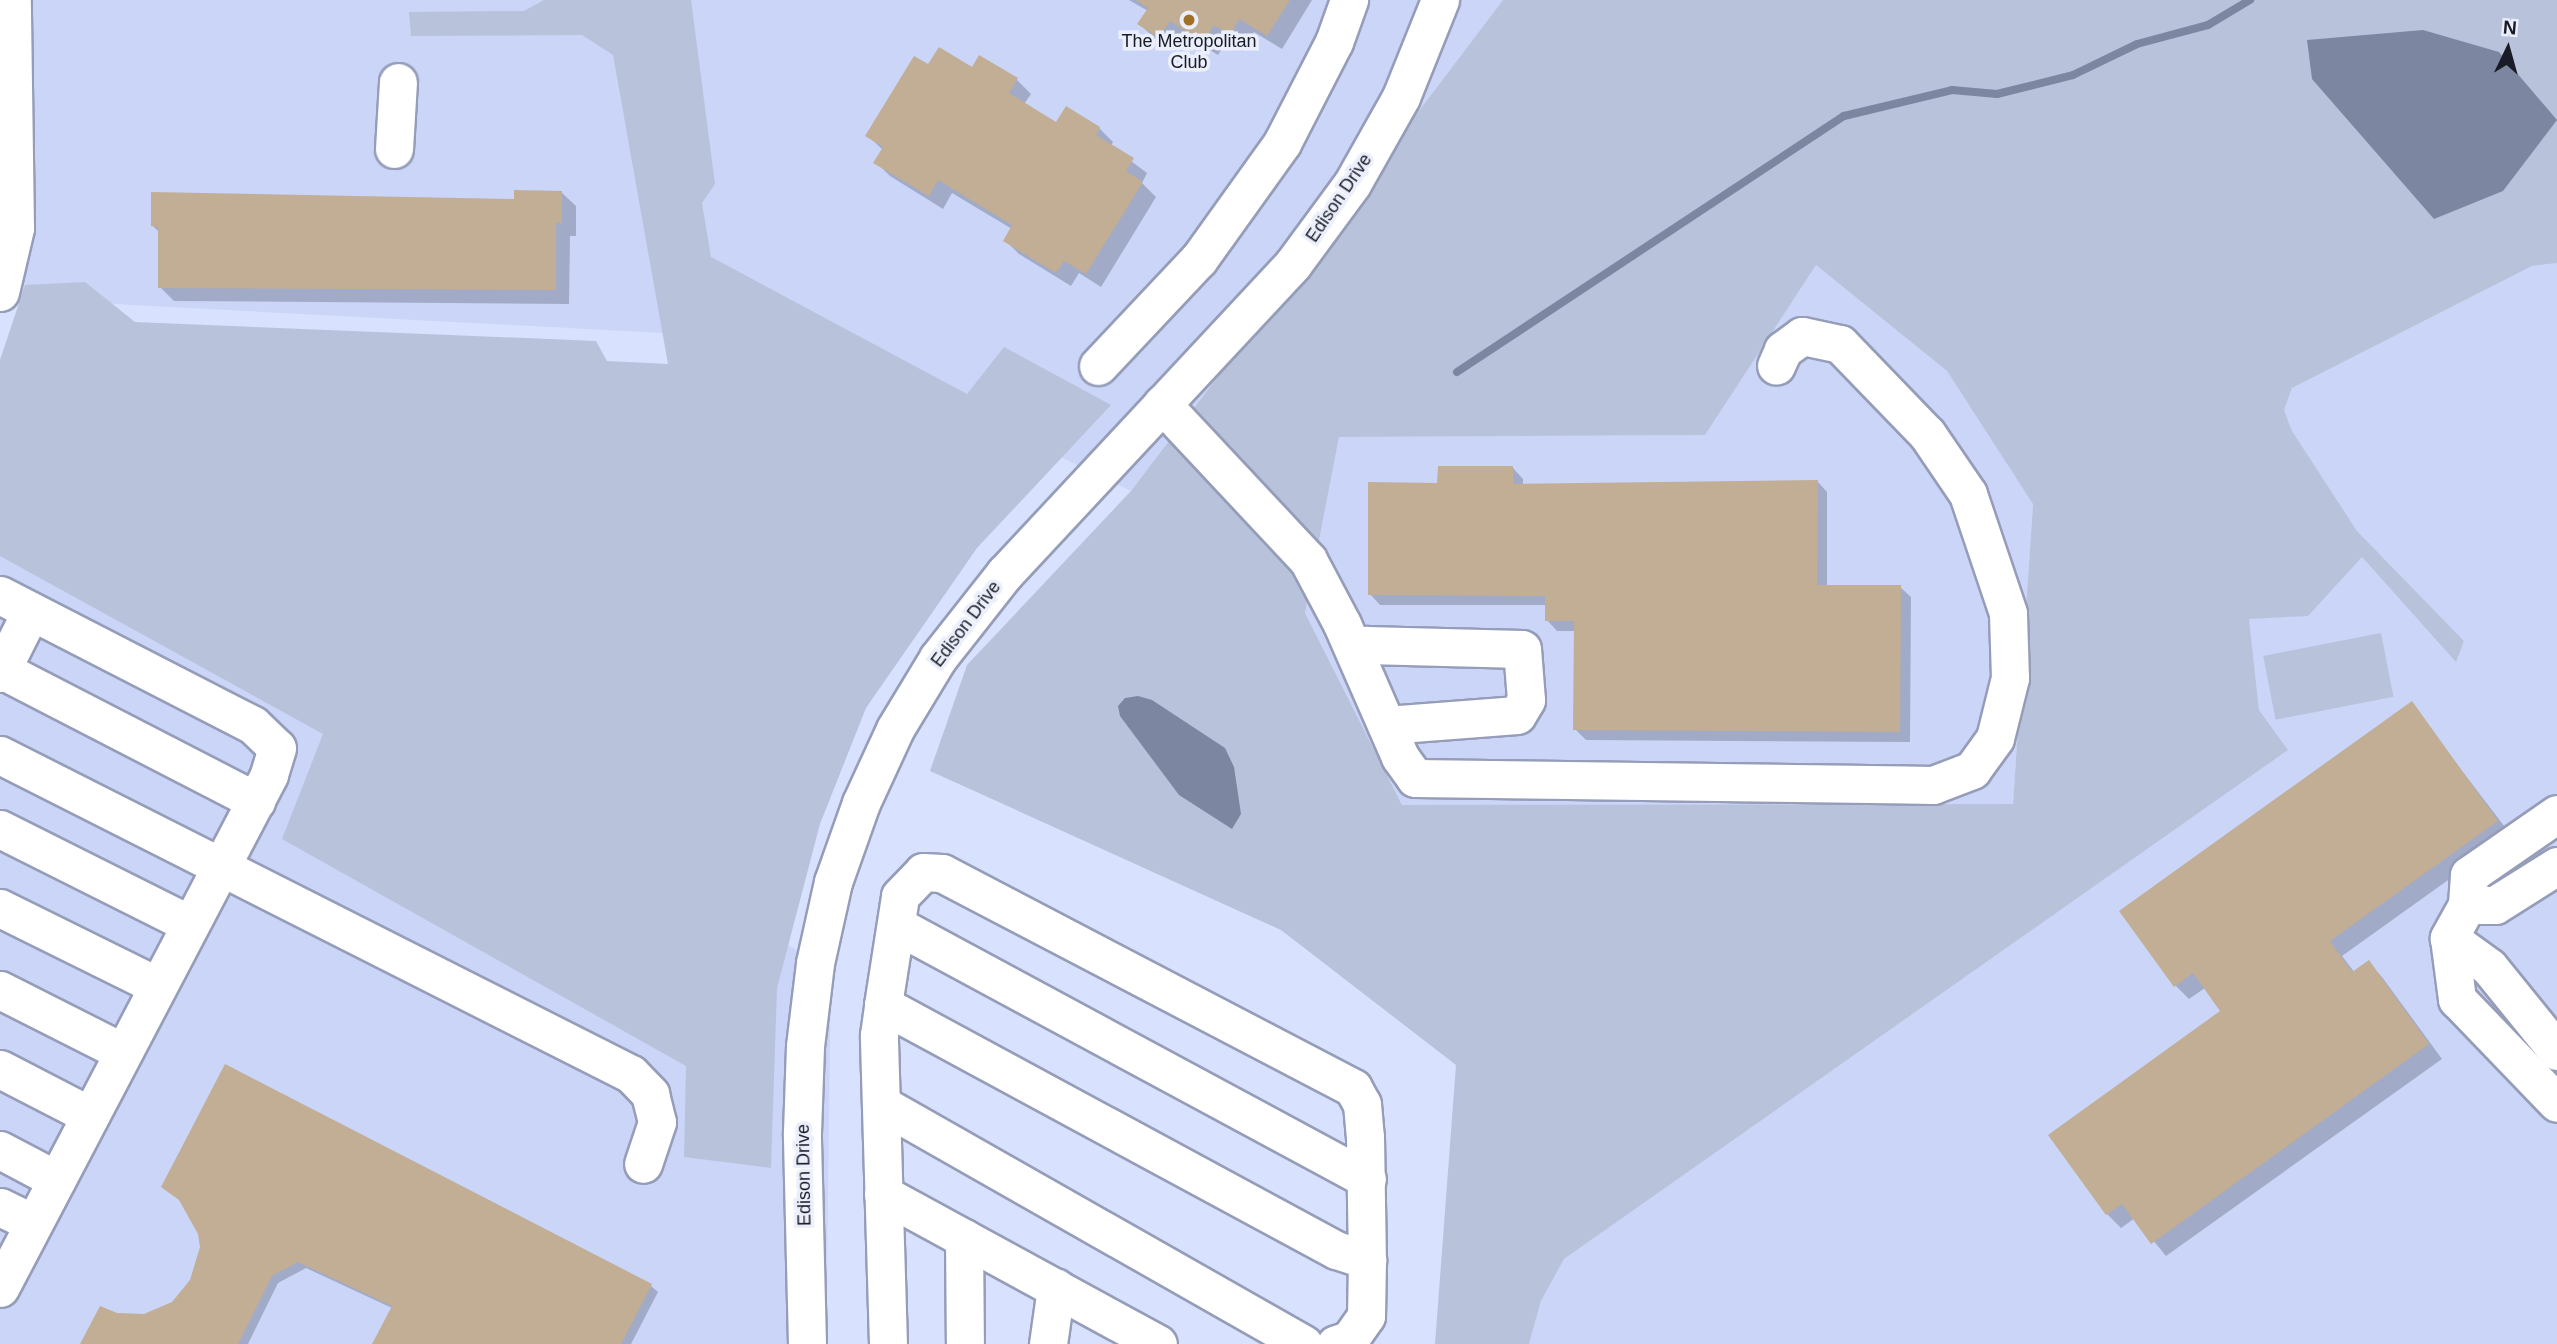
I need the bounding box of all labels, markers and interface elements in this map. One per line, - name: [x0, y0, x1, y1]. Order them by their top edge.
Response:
- marker: The Metropolitan Club: [1181, 12, 1197, 28]
- north arrow: [2473, 14, 2543, 84]
- text: N: [2502, 17, 2518, 39]
- place label: The Metropolitan Club: [1121, 31, 1257, 74]
- street label: Edison Drive: [1302, 150, 1376, 246]
- street label: Edison Drive: [927, 577, 1005, 671]
- street label: Edison Drive: [792, 1124, 816, 1226]

